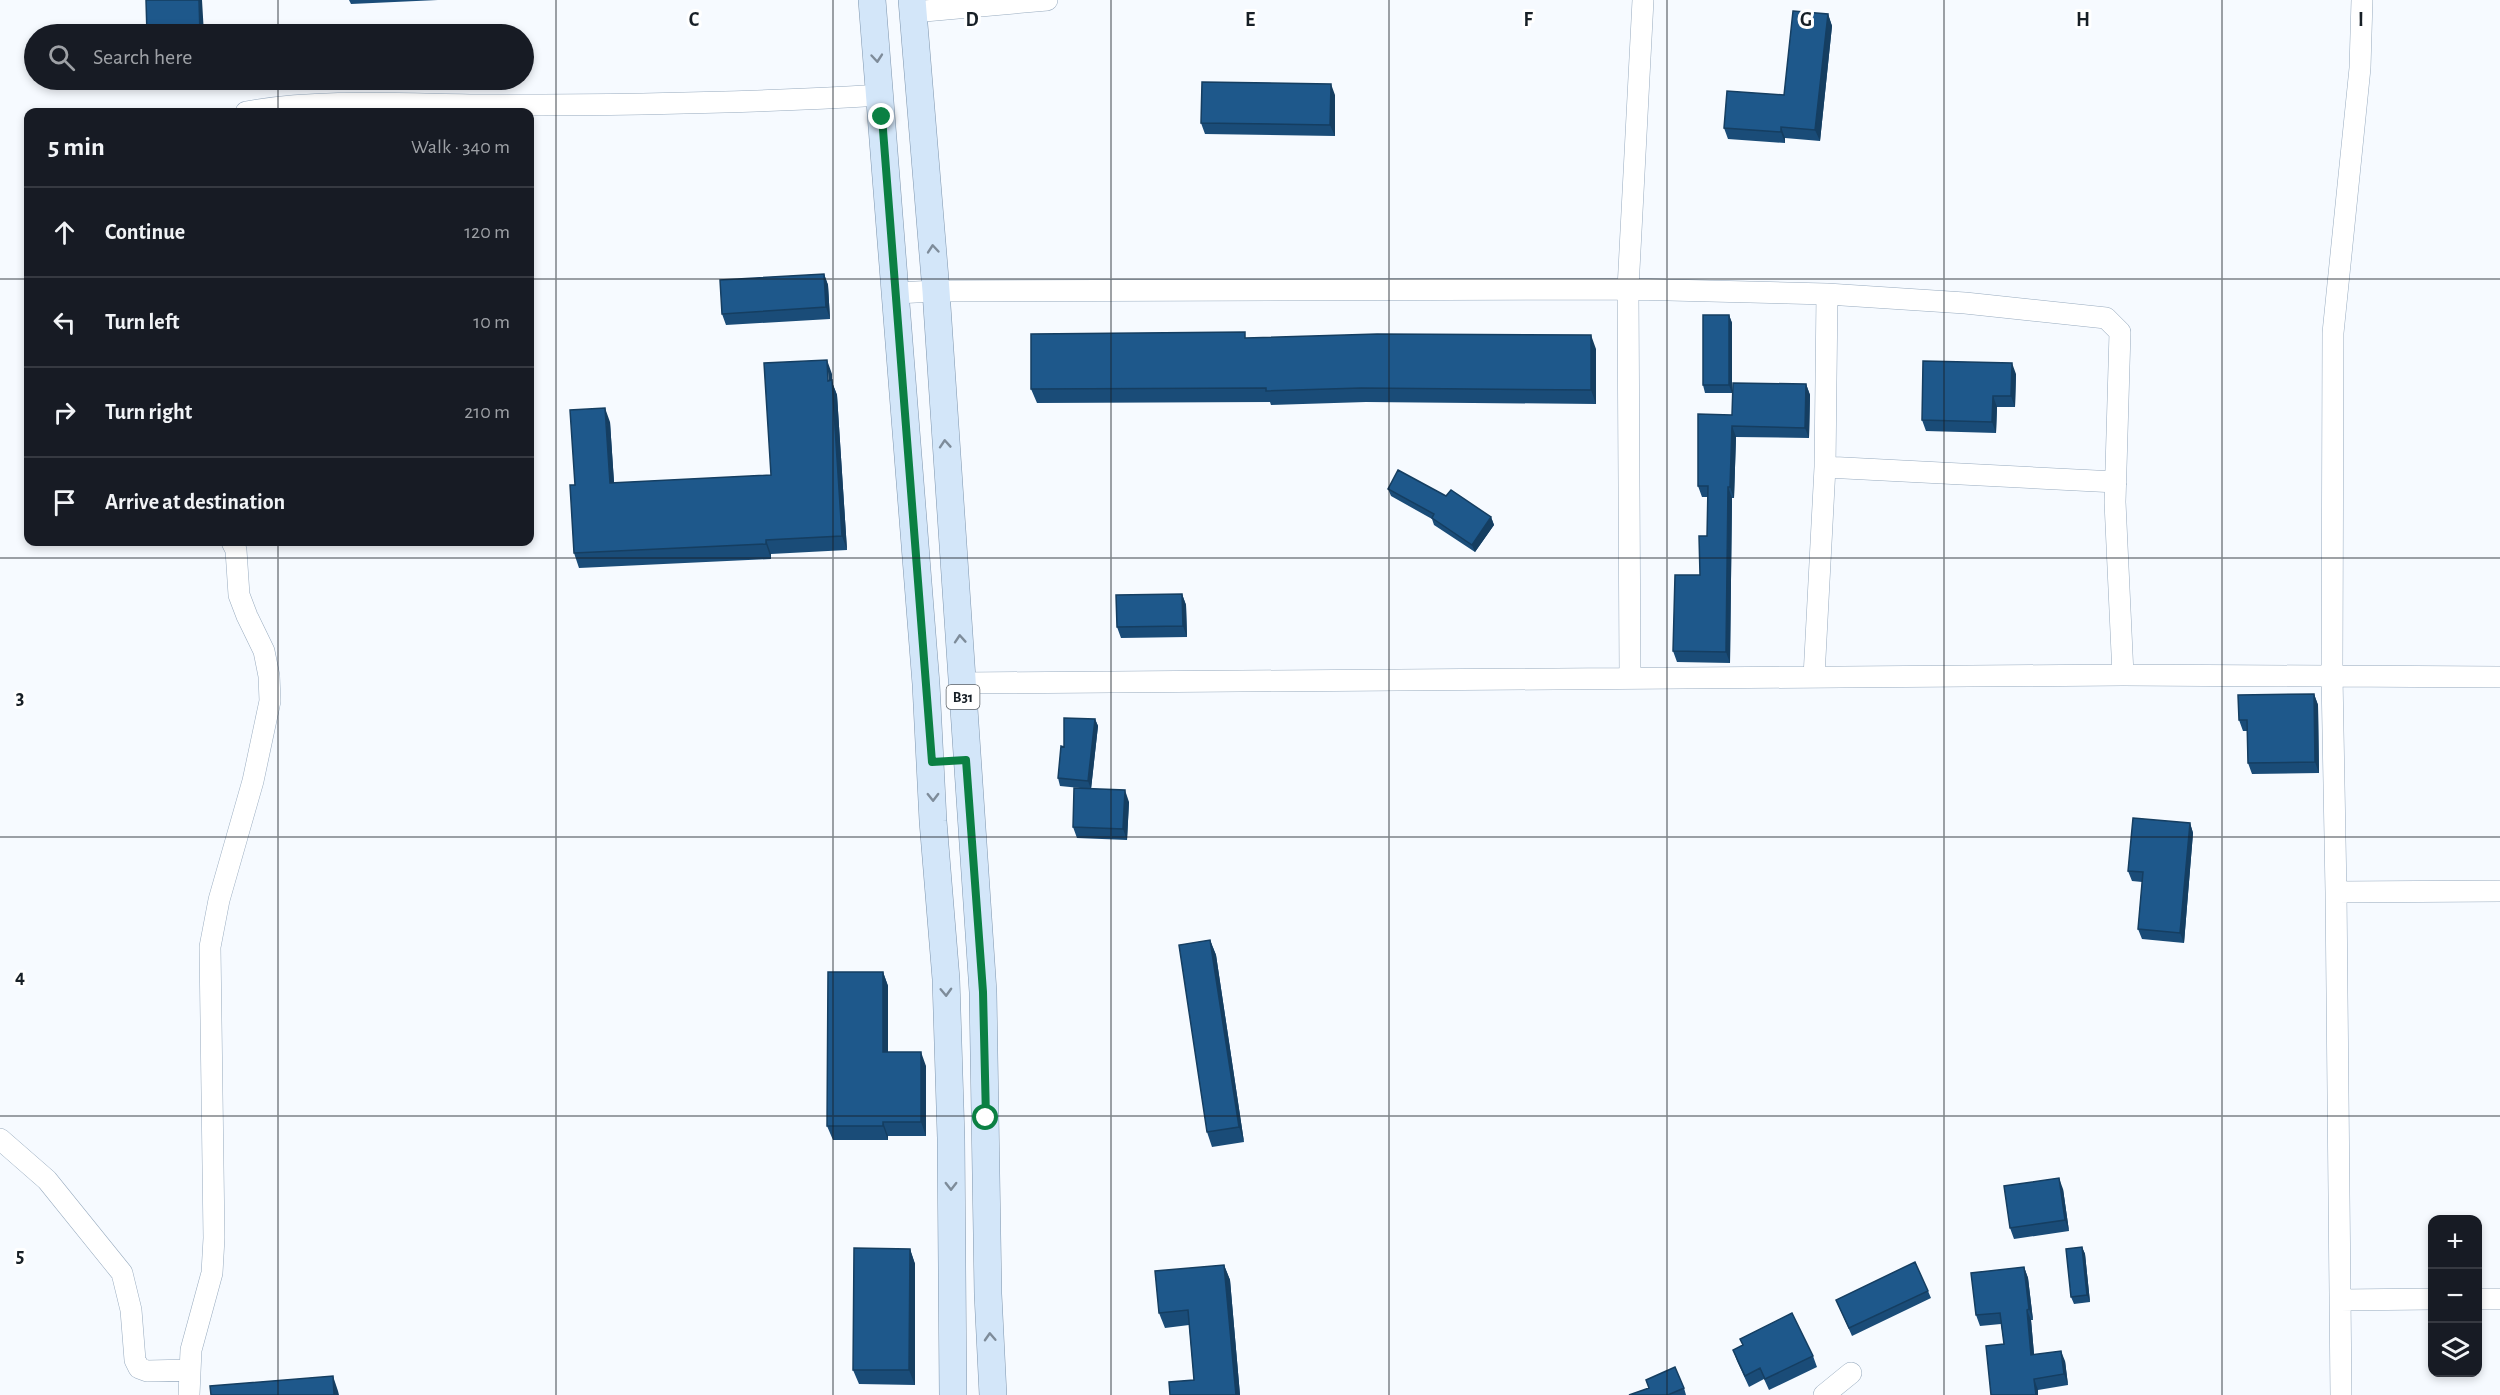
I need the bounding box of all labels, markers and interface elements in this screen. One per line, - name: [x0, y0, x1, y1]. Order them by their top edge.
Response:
- text: C: [689, 10, 700, 30]
- text: D: [965, 10, 979, 30]
- text: E: [1245, 10, 1255, 30]
- text: F: [1523, 10, 1533, 30]
- text: G: [1800, 10, 1812, 30]
- text: H: [2076, 10, 2090, 30]
- text: I: [2358, 10, 2364, 30]
- search box: [24, 24, 534, 90]
- icon: search: [45, 41, 78, 74]
- text: Search here: [93, 46, 192, 68]
- one-way arrow: [870, 54, 883, 63]
- route end: [868, 103, 894, 129]
- text: 5 min: [48, 134, 105, 160]
- text: Walk · 340 m: [411, 137, 510, 157]
- icon: ahead: [48, 216, 81, 249]
- text: Continue: [105, 221, 185, 243]
- text: 120 m: [464, 222, 510, 242]
- one-way arrow: [926, 245, 939, 254]
- icon: left: [48, 306, 81, 339]
- text: Turn left: [105, 311, 179, 333]
- text: 10 m: [473, 312, 510, 332]
- icon: right: [48, 396, 81, 429]
- text: Turn right: [105, 401, 192, 423]
- text: 210 m: [464, 402, 510, 422]
- one-way arrow: [939, 440, 952, 449]
- icon: arrive: [48, 486, 81, 519]
- text: Arrive at destination: [105, 491, 285, 513]
- one-way arrow: [953, 634, 966, 643]
- road number: B31: [946, 685, 980, 709]
- text: 3: [16, 688, 24, 708]
- one-way arrow: [926, 793, 939, 802]
- text: 4: [15, 967, 25, 987]
- one-way arrow: [940, 987, 953, 996]
- route start: [972, 1104, 998, 1130]
- one-way arrow: [945, 1182, 957, 1191]
- map controls: [2428, 1215, 2482, 1377]
- button: +: [2428, 1215, 2482, 1269]
- text: 5: [16, 1246, 24, 1266]
- button: −: [2428, 1269, 2482, 1323]
- button: layers: [2428, 1323, 2482, 1377]
- one-way arrow: [984, 1332, 997, 1341]

